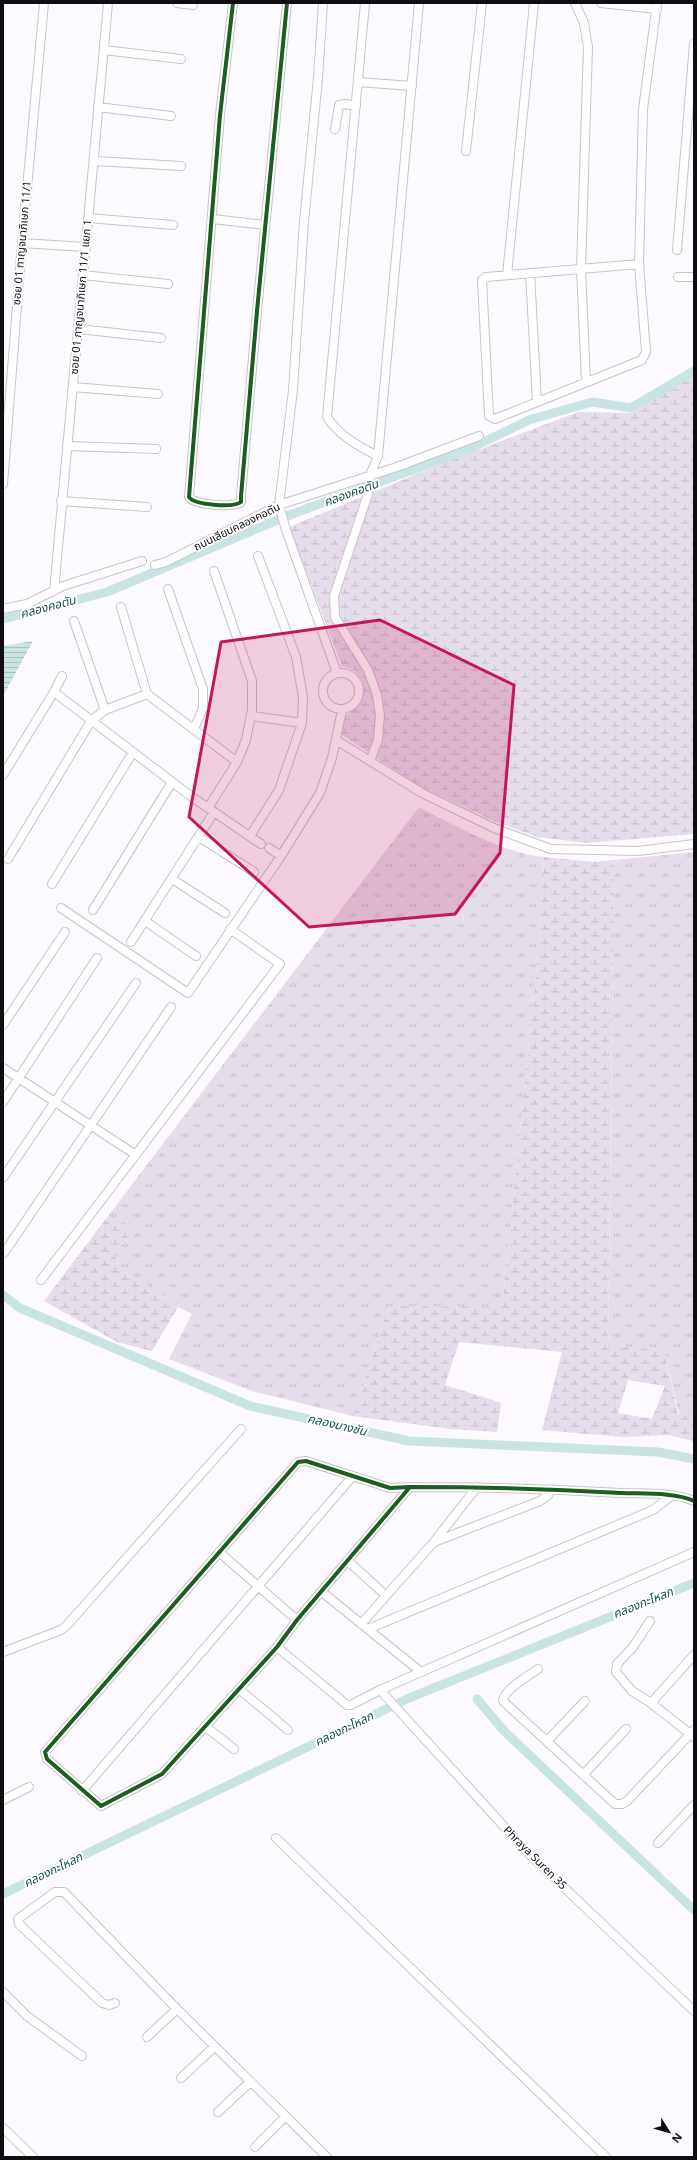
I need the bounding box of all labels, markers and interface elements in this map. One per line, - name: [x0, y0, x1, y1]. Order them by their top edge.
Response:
- street label: ซอย 01 กาญจนาภิเษก 11/1: [8, 180, 36, 306]
- street label: ซอย 01 กาญจนาภิเษก 11/1 แยก 1: [66, 219, 96, 375]
- water label: คลองคอตัน: [321, 475, 381, 511]
- street label: ถนนเลียบคลองคอตัน: [191, 499, 283, 555]
- water label: คลองคอตัน: [18, 591, 78, 623]
- water label: คลองบางชัน: [306, 1409, 369, 1441]
- water label: คลองกะโหลก: [610, 1582, 677, 1623]
- water label: คลองกะโหลก: [311, 1707, 377, 1751]
- street label: Phraya Suren 35: [499, 1822, 571, 1894]
- water label: คลองกะโหลก: [20, 1848, 86, 1892]
- north arrow: [649, 2112, 689, 2152]
- text: N: [667, 2129, 686, 2146]

